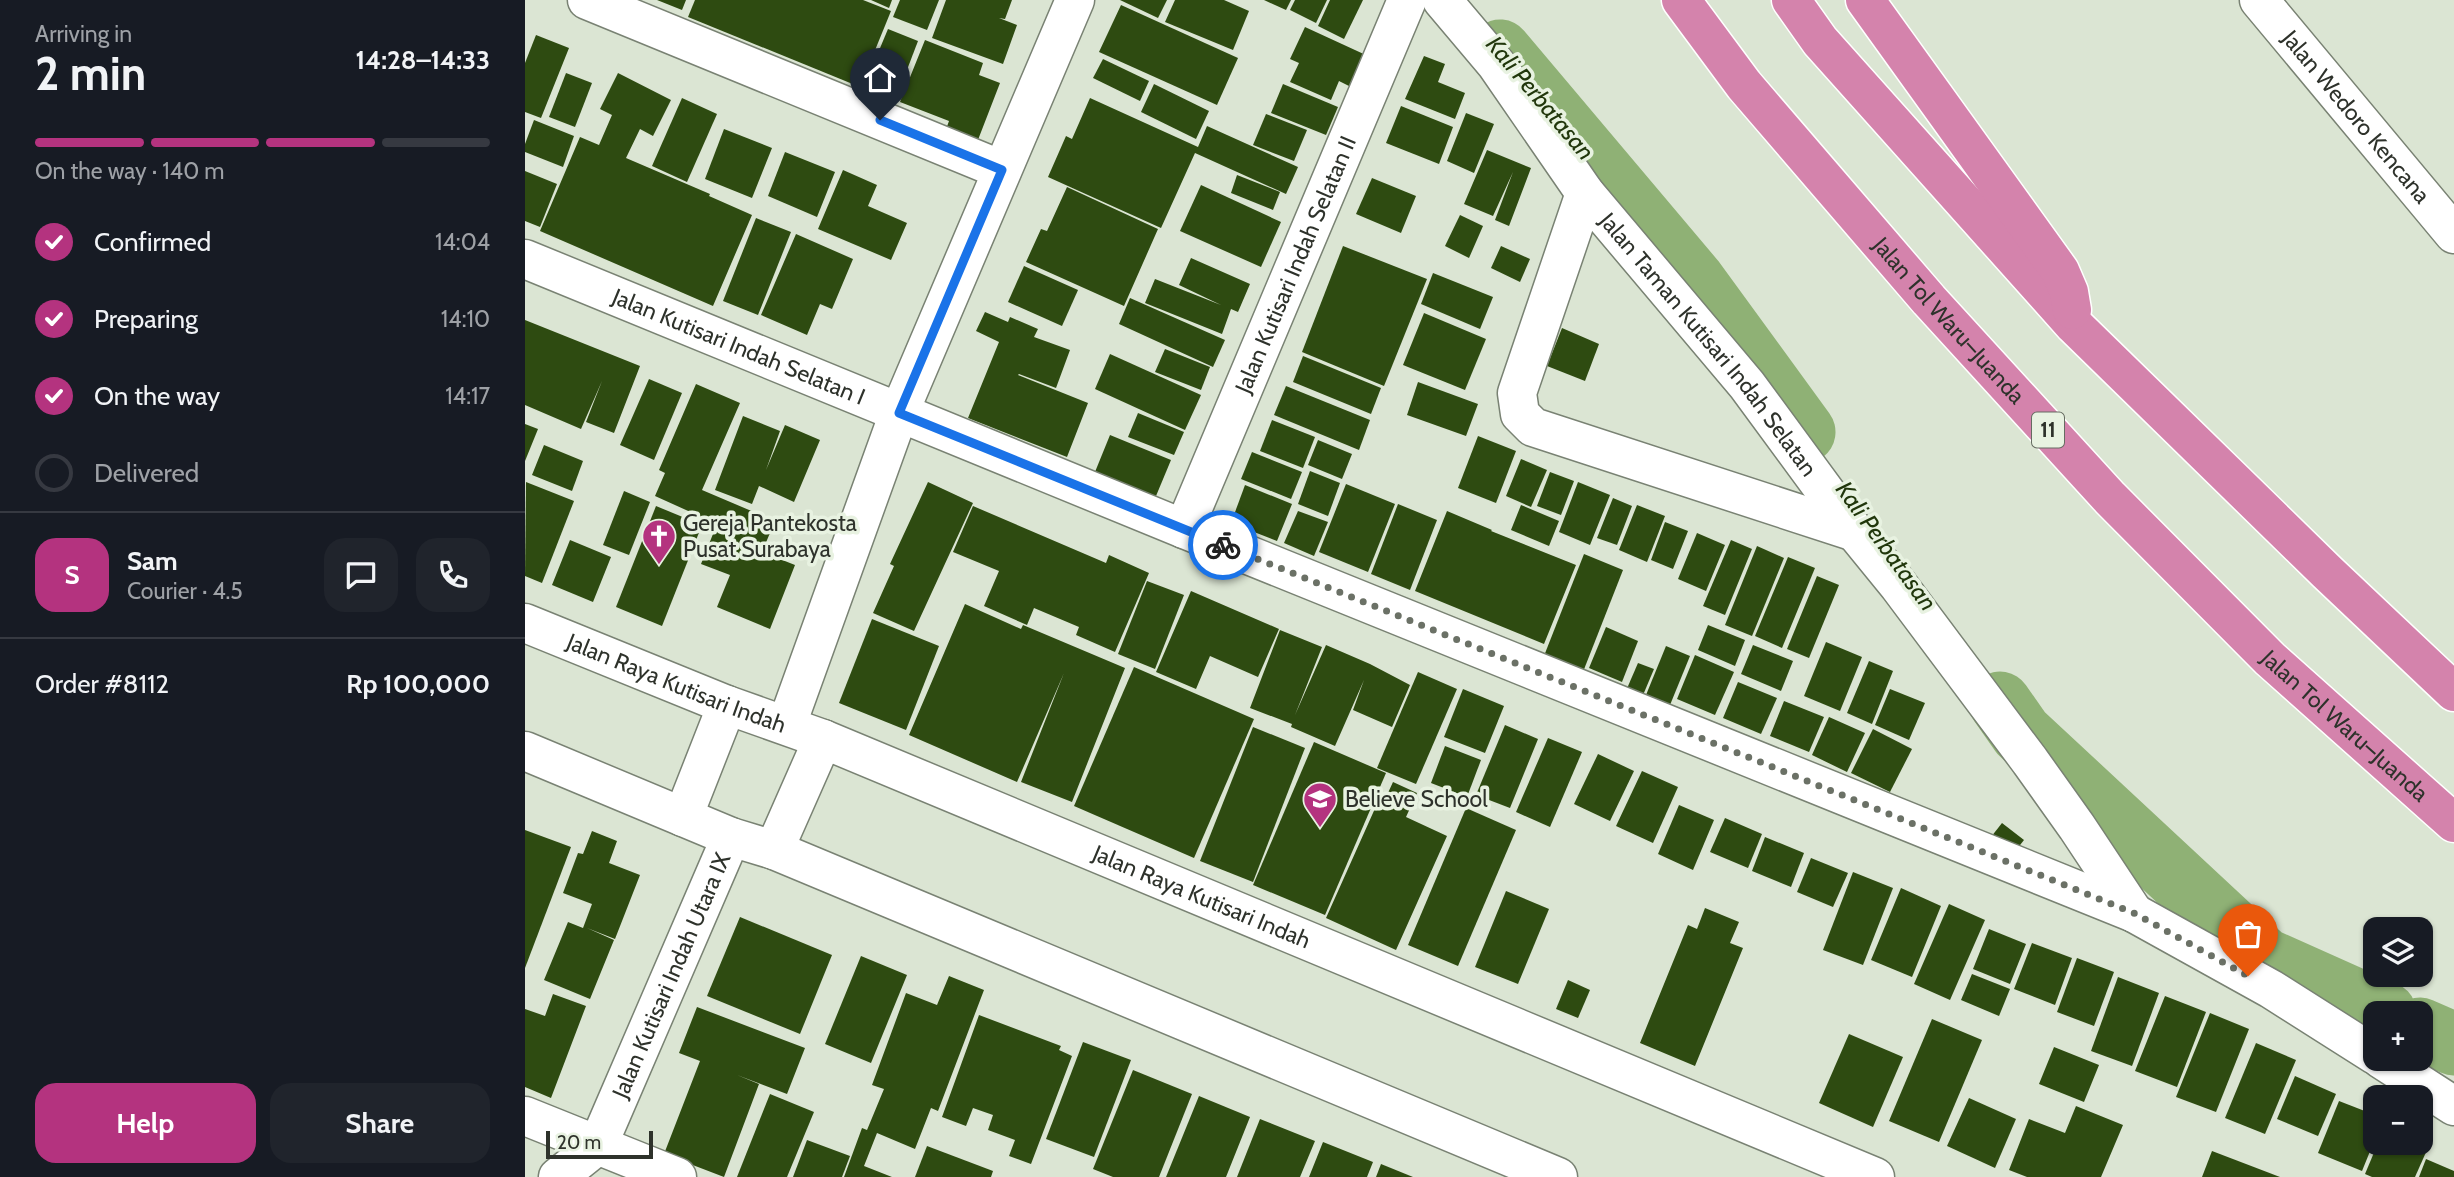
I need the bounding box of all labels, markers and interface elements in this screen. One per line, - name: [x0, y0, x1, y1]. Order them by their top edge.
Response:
- text: Arriving in: [35, 20, 132, 48]
- street label: Jalan Wedoro Kencana: [2276, 24, 2436, 209]
- water label: Kali Perbatasan: [1480, 30, 1601, 166]
- text: 14:28–14:33: [355, 44, 490, 76]
- text: 2 min: [35, 46, 146, 102]
- pin: [850, 48, 910, 120]
- icon: home: [861, 59, 899, 97]
- street label: Jalan Kutisari Indah Selatan II: [1229, 132, 1362, 398]
- text: On the way · 140 m: [35, 157, 225, 185]
- street label: Jalan Taman Kutisari Indah Selatan: [1593, 206, 1823, 482]
- icon: check: [35, 223, 73, 261]
- text: Confirmed: [94, 226, 211, 258]
- text: 14:04: [435, 228, 490, 256]
- street label: Jalan Tol Waru–Juanda: [1867, 231, 2031, 410]
- street label: Jalan Kutisari Indah Selatan I: [607, 282, 869, 411]
- icon: check: [35, 300, 73, 338]
- text: Preparing: [94, 303, 198, 335]
- text: 14:10: [441, 305, 490, 333]
- icon: check: [35, 377, 73, 415]
- text: On the way: [94, 380, 220, 412]
- text: 14:17: [445, 382, 490, 410]
- road number: 11: [2032, 412, 2064, 448]
- text: Delivered: [94, 457, 199, 489]
- water label: Kali Perbatasan: [1830, 475, 1943, 616]
- place label: Gereja Pantekosta Pusat Surabaya: [683, 509, 857, 563]
- courier: [1188, 510, 1258, 580]
- church icon: Gereja Pantekosta Pusat Surabaya: [640, 517, 678, 566]
- icon: bike: [1204, 526, 1242, 564]
- button: chat: [324, 538, 398, 612]
- button: phone: [416, 538, 490, 612]
- text: Sam: [127, 545, 178, 577]
- text: S: [64, 559, 80, 591]
- text: Courier · 4.5: [127, 577, 243, 605]
- street label: Jalan Raya Kutisari Indah: [562, 627, 790, 739]
- street label: Jalan Tol Waru–Juanda: [2255, 644, 2434, 807]
- text: Order #8112: [35, 668, 169, 700]
- text: Rp 100,000: [346, 668, 490, 700]
- school or university icon: Believe School: [1301, 780, 1339, 829]
- place label: Believe School: [1345, 785, 1488, 813]
- street label: Jalan Raya Kutisari Indah: [1088, 839, 1315, 954]
- street label: Jalan Kutisari Indah Utara IX: [606, 848, 737, 1103]
- pin: [2218, 904, 2278, 976]
- icon: bag: [2229, 915, 2267, 953]
- map controls: [2363, 917, 2433, 1155]
- button: layers: [2363, 917, 2433, 987]
- button: +: [2363, 1001, 2433, 1071]
- button: Help: [35, 1083, 256, 1163]
- button: Share: [270, 1083, 490, 1163]
- button: −: [2363, 1085, 2433, 1155]
- scale bar: [546, 1128, 653, 1160]
- text: 20 m: [557, 1131, 601, 1154]

